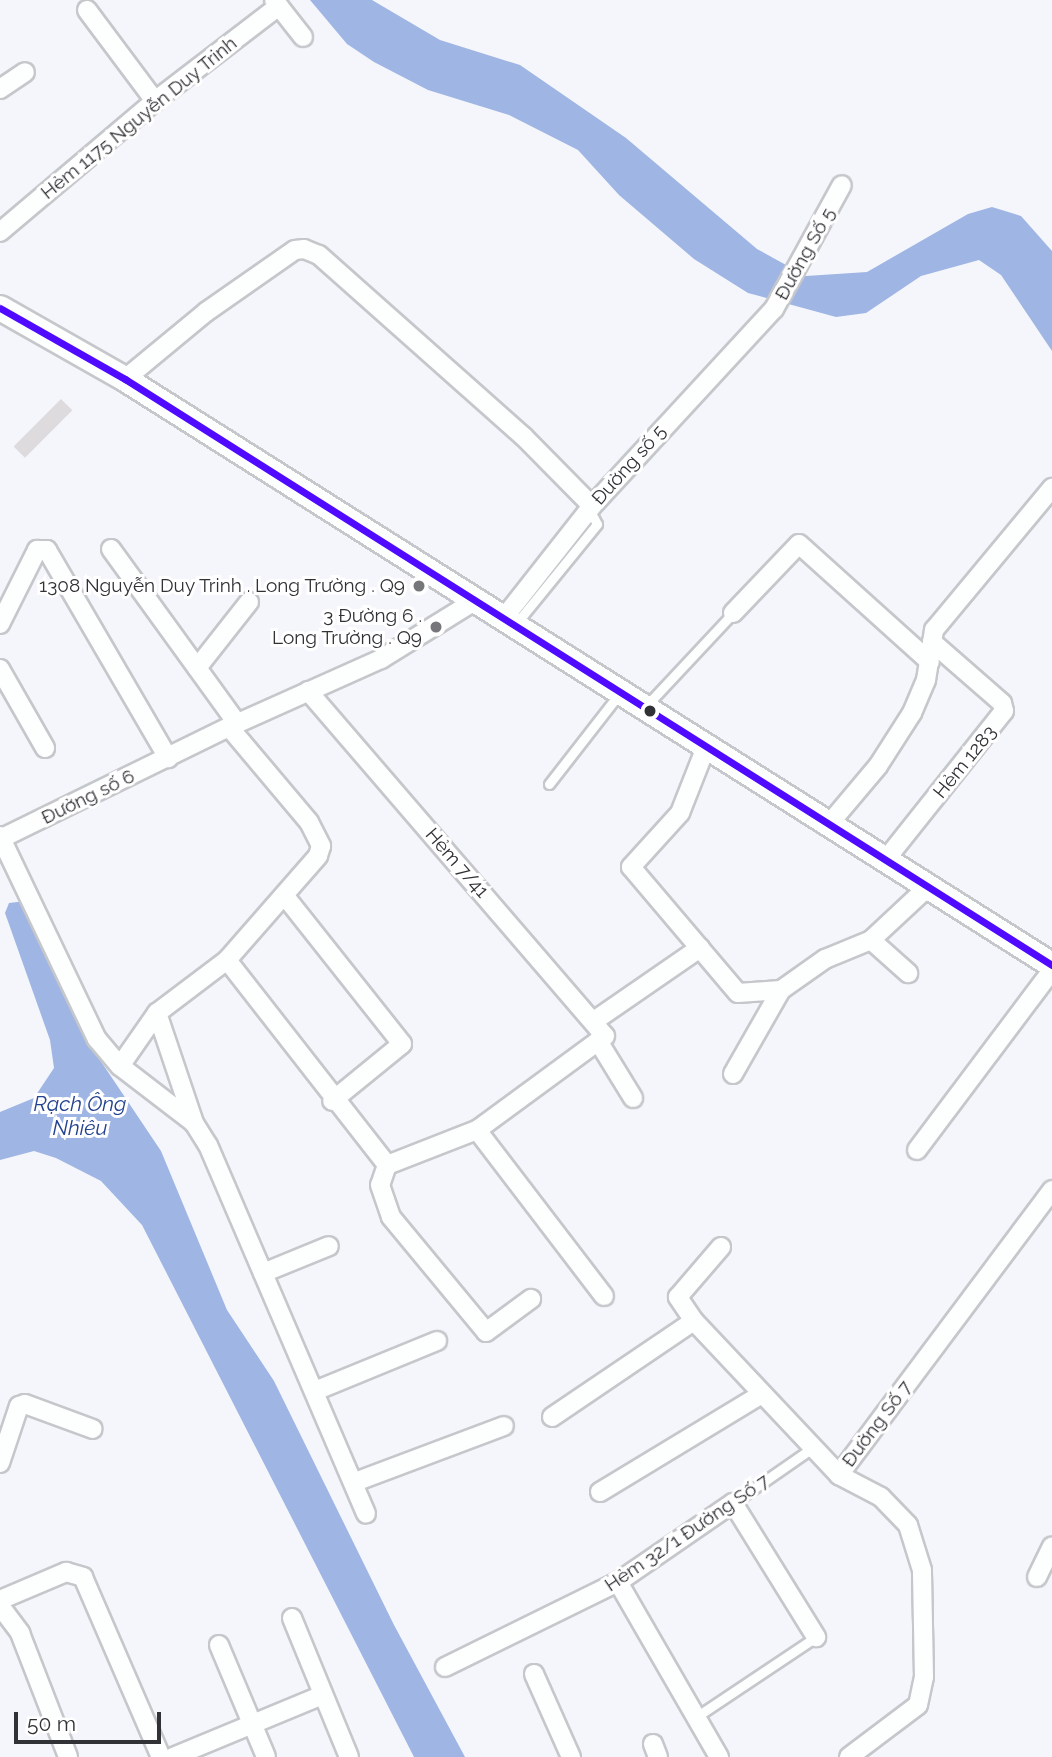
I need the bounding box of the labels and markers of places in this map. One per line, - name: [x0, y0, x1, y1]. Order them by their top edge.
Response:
- place label: 1308 Nguyễn Duy Trinh . Long Trường . Q9: [37, 575, 405, 597]
- marker: 1308 Nguyễn Duy Trinh . Long Trường . Q9: [411, 578, 427, 594]
- place label: 3 Đường 6 . Long Trường . Q9: [272, 605, 422, 649]
- marker: 3 Đường 6 . Long Trường . Q9: [428, 619, 444, 635]
- unlabelled marker: [643, 704, 657, 718]

